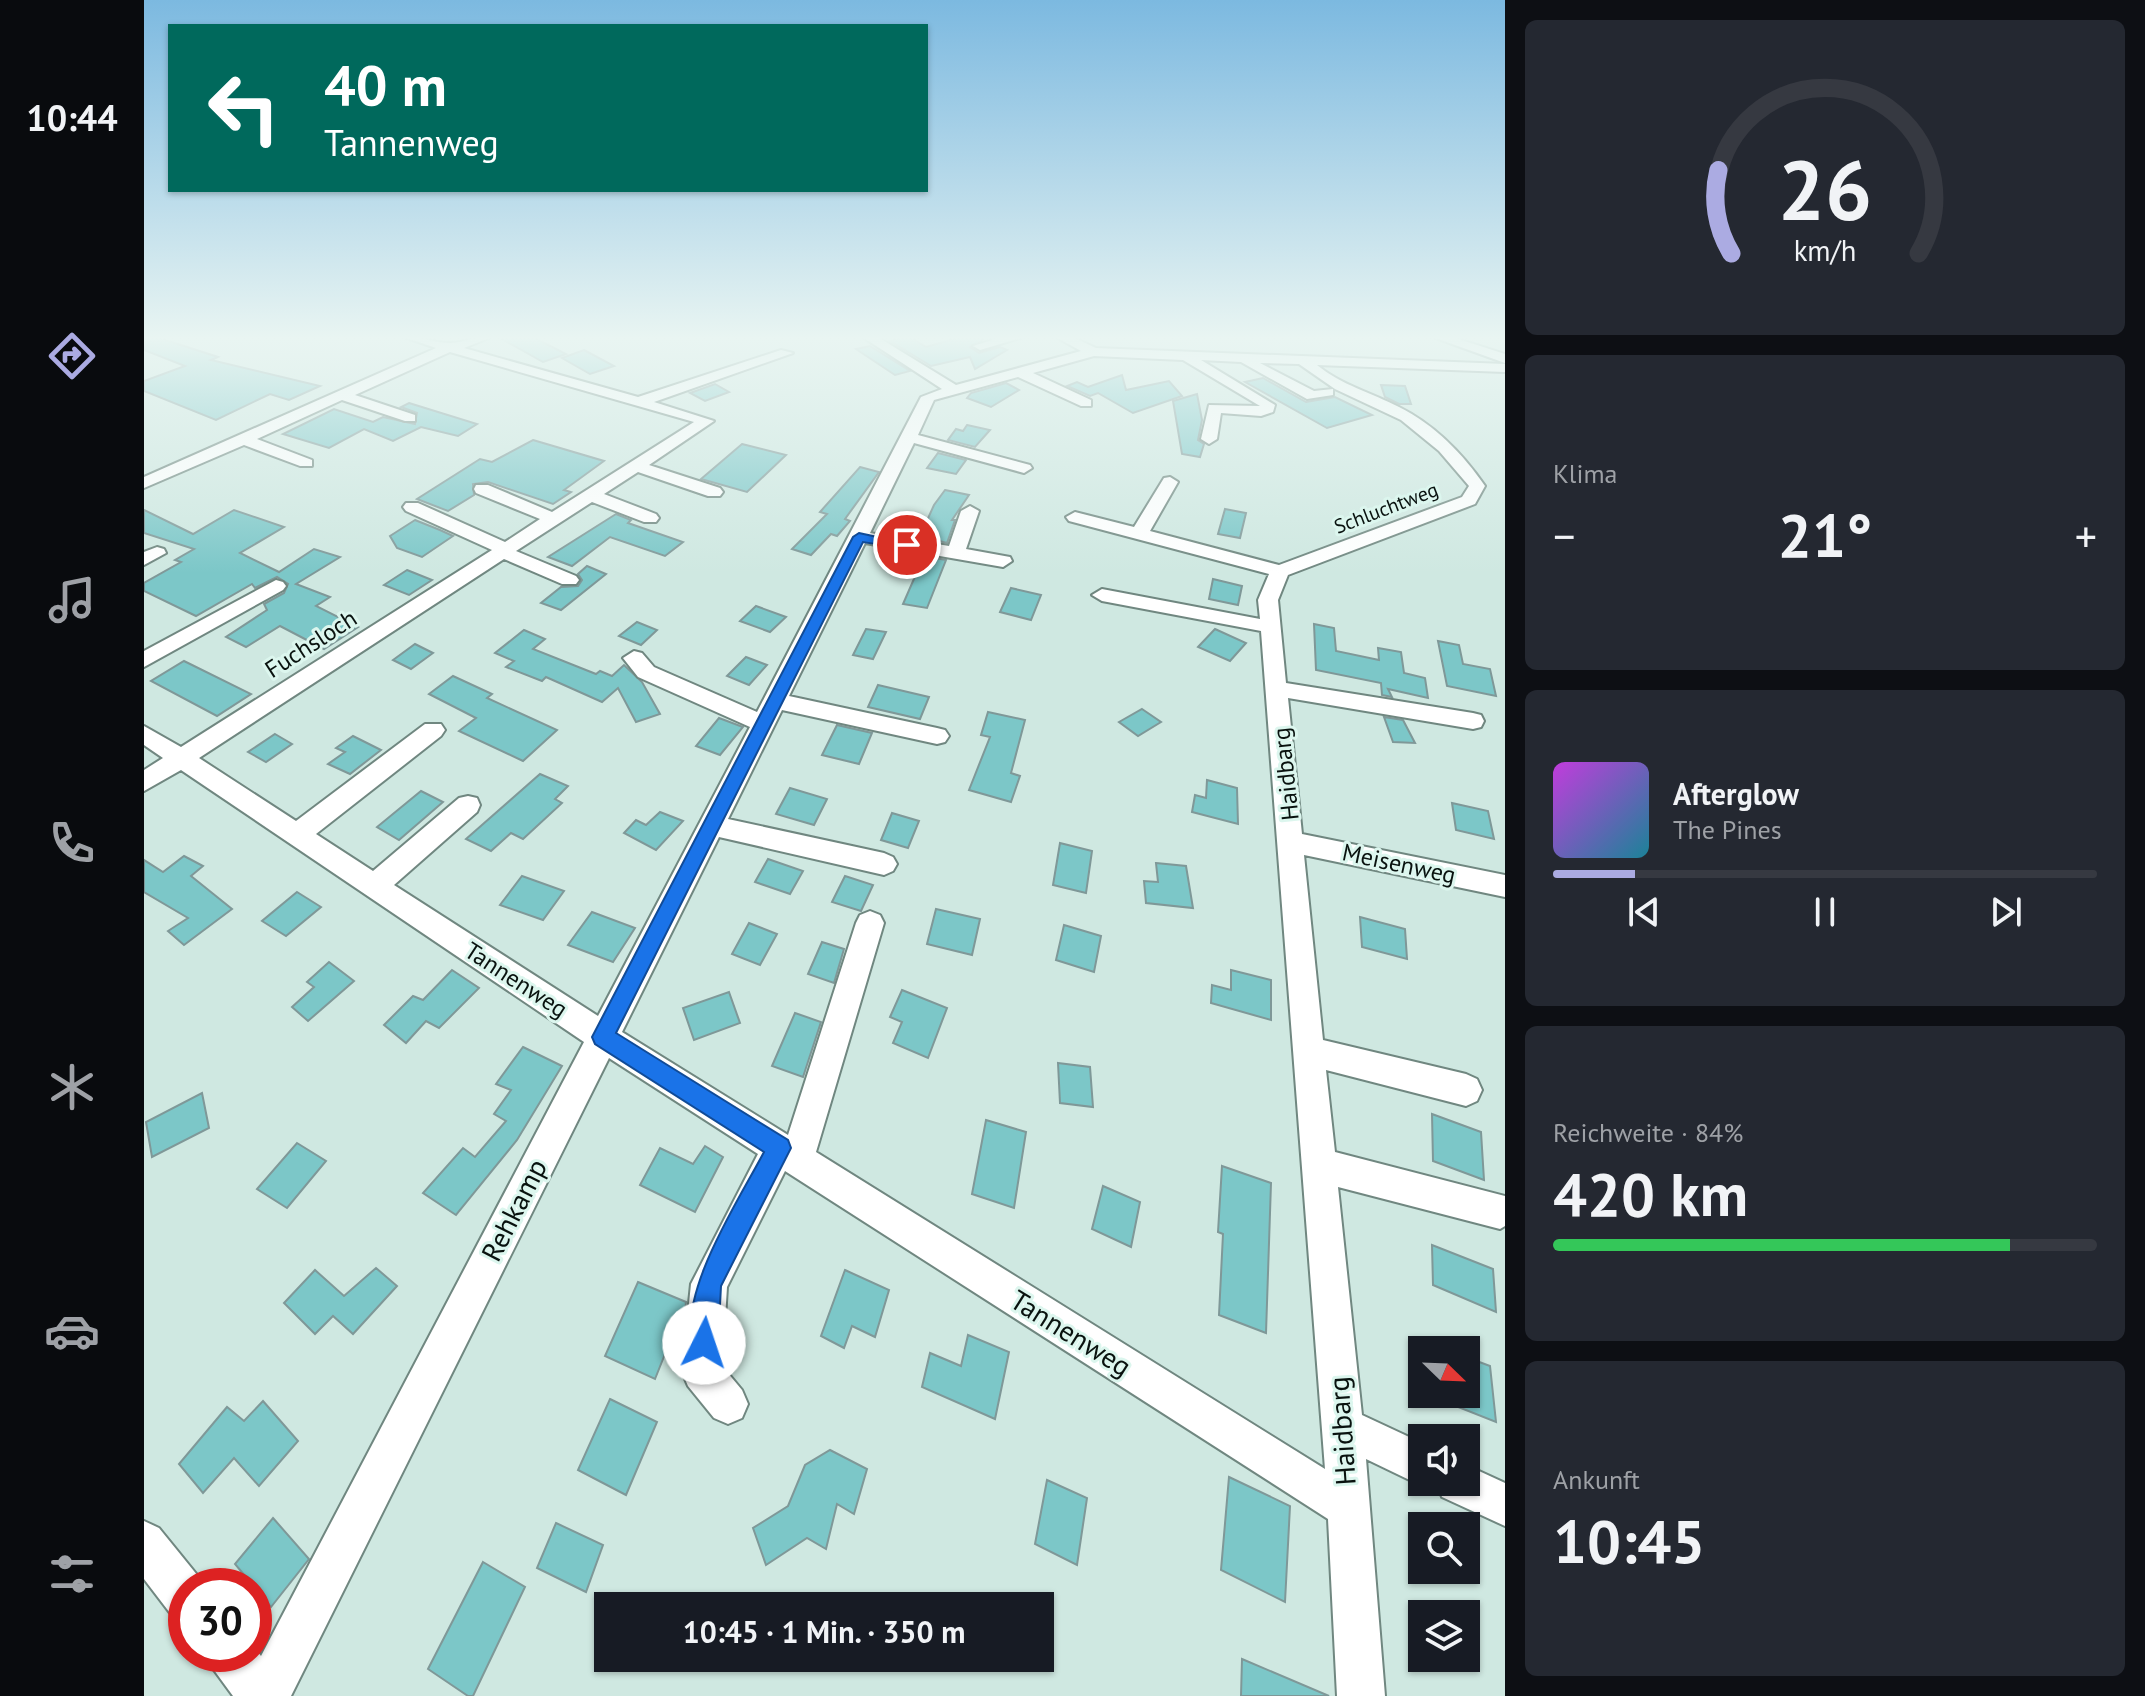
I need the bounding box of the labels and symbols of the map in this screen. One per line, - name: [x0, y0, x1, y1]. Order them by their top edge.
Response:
- street label: Schluchtweg: [1330, 476, 1442, 540]
- pin: [873, 511, 941, 579]
- street label: Fuchsloch: [259, 602, 362, 685]
- street label: Haidbarg: [1265, 726, 1306, 822]
- street label: Meisenweg: [1340, 836, 1459, 891]
- street label: Tannenweg: [459, 935, 574, 1024]
- street label: Rehkamp: [472, 1152, 555, 1267]
- street label: Tannenweg: [1004, 1281, 1139, 1384]
- position arrow: [662, 1301, 746, 1385]
- north arrow: [1408, 1336, 1480, 1408]
- street label: Haidbarg: [1319, 1375, 1364, 1487]
- speed limit sign: 30: [168, 1568, 272, 1672]

